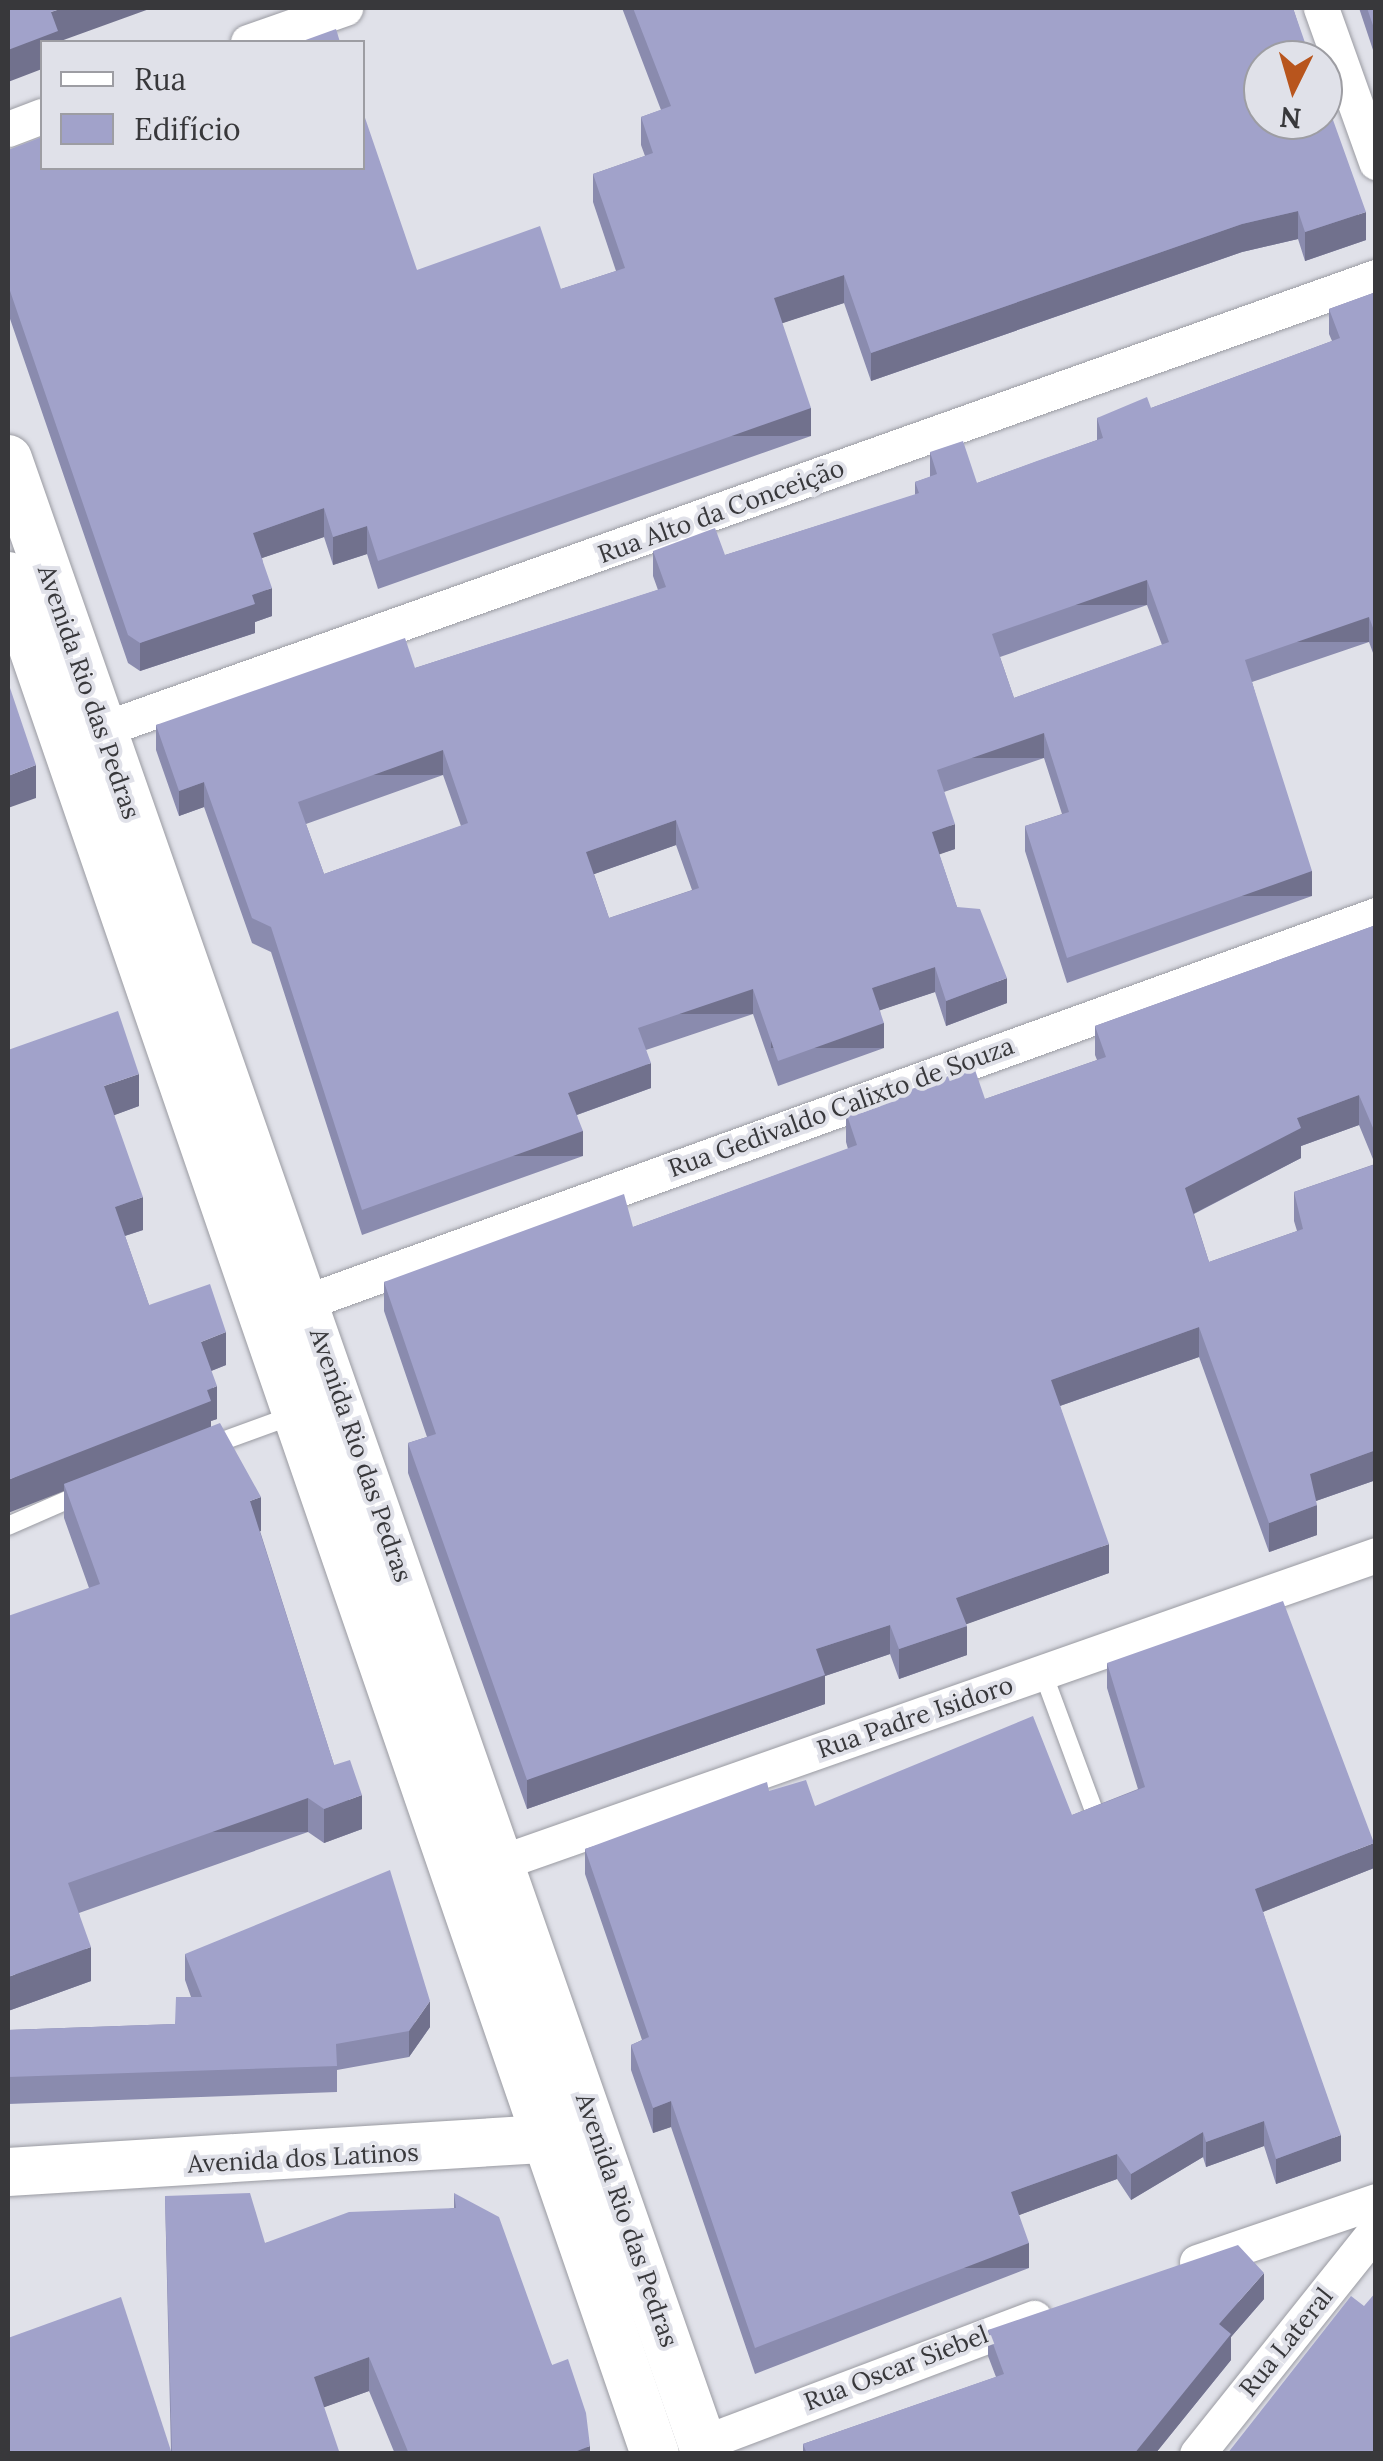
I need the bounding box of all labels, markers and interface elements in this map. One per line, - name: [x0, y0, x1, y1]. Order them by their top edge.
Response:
- legend: [40, 40, 365, 170]
- north arrow: [1243, 40, 1343, 140]
- text: Rua: [134, 60, 186, 98]
- text: N: [1278, 99, 1303, 137]
- text: Edifício: [134, 110, 240, 148]
- street label: Rua Alto da Conceição: [594, 453, 848, 569]
- street label: Avenida Rio das Pedras: [31, 561, 147, 823]
- street label: Rua Gedivaldo Calixto de Souza: [664, 1030, 1018, 1184]
- street label: Avenida Rio das Pedras: [303, 1324, 419, 1586]
- street label: Rua Padre Isidoro: [813, 1669, 1017, 1765]
- street label: Avenida Rio das Pedras: [569, 2089, 685, 2351]
- street label: Avenida dos Latinos: [187, 2137, 419, 2179]
- street label: Rua Lateral: [1233, 2282, 1339, 2402]
- street label: Rua Oscar Siebel: [800, 2319, 992, 2417]

